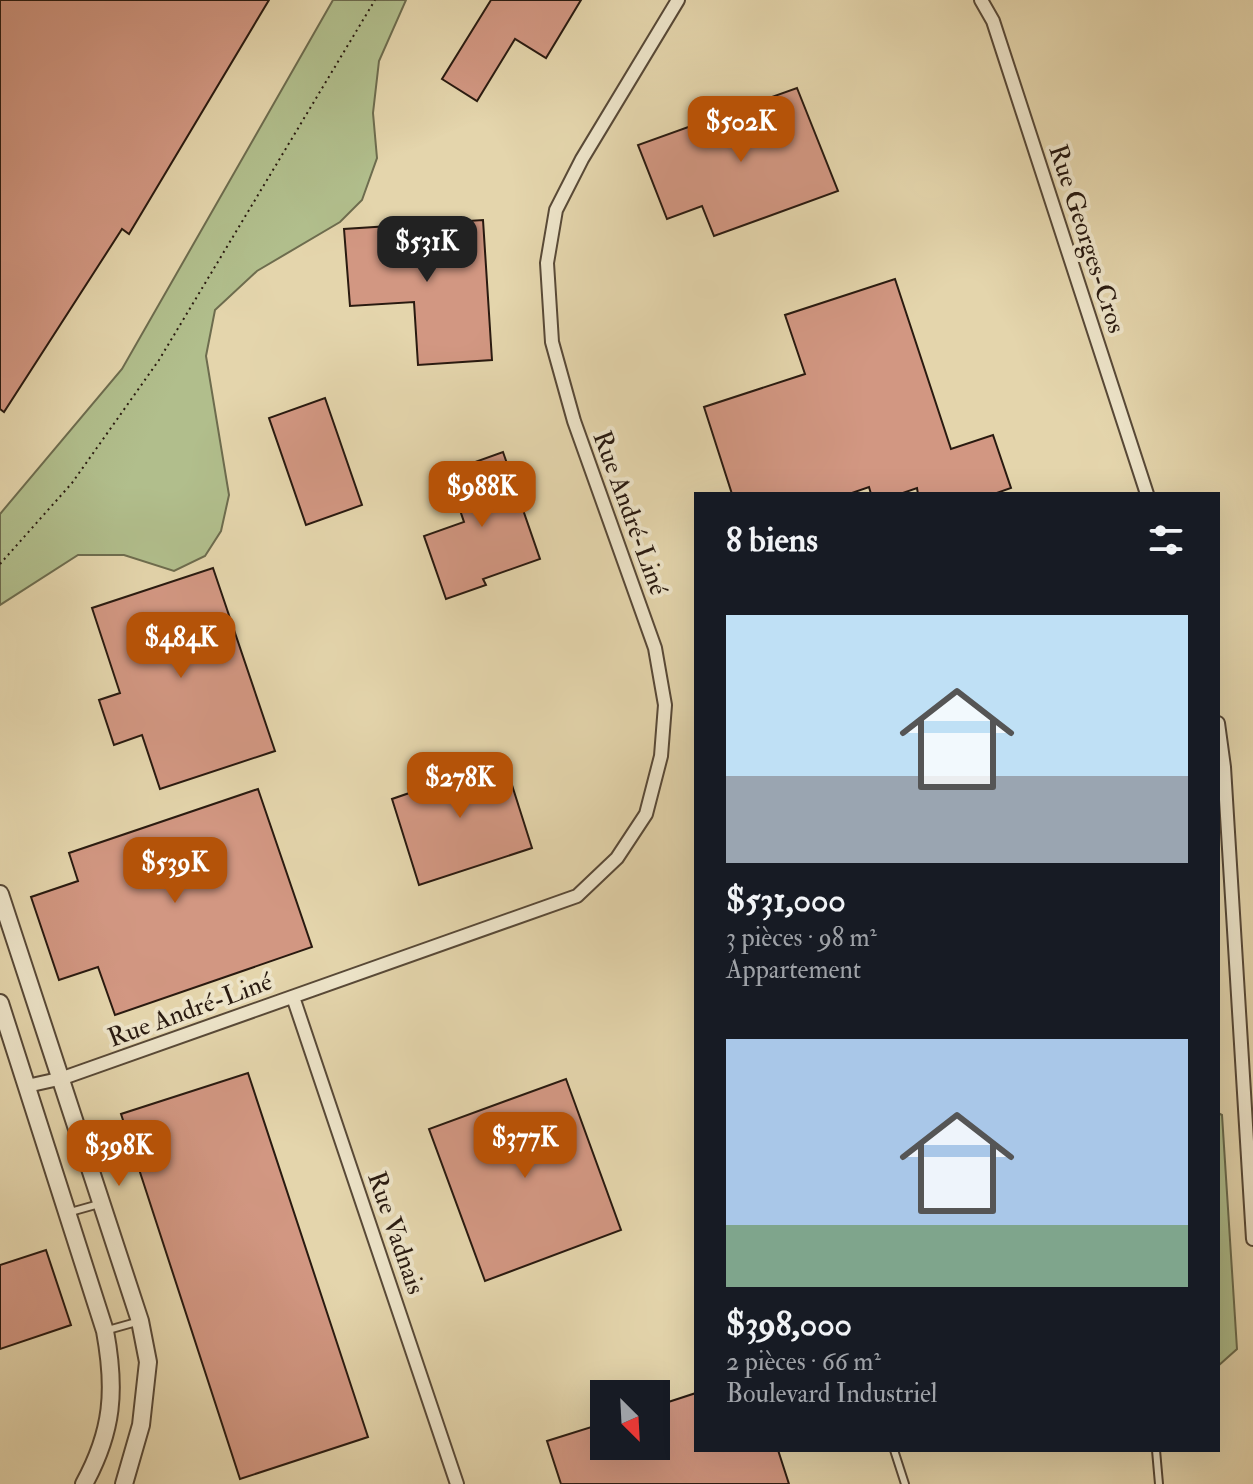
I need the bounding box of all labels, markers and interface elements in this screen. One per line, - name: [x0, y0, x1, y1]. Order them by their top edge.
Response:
- pin: $502K: [685, 96, 797, 164]
- text: $502K: [706, 106, 776, 138]
- street label: Rue Georges-Cros: [1041, 141, 1133, 337]
- pin: $531K: [371, 216, 483, 284]
- text: $531K: [395, 226, 459, 258]
- street label: Rue André-Liné: [586, 427, 675, 600]
- pin: $988K: [426, 461, 538, 529]
- text: $988K: [447, 471, 517, 503]
- icon: filters: [1144, 518, 1188, 562]
- text: 8 biens: [726, 519, 818, 562]
- pin: $484K: [125, 612, 237, 680]
- text: $484K: [144, 622, 218, 654]
- icon: home: [885, 667, 1029, 811]
- pin: $278K: [404, 752, 516, 820]
- text: $278K: [425, 762, 495, 794]
- pin: $539K: [119, 837, 231, 905]
- text: $539K: [141, 847, 209, 879]
- text: $531,000: [726, 879, 846, 922]
- text: 3 pièces · 98 m²: [726, 922, 877, 954]
- text: Appartement: [726, 954, 861, 986]
- street label: Rue André-Liné: [104, 965, 277, 1054]
- icon: home: [885, 1091, 1029, 1235]
- pin: $377K: [469, 1112, 581, 1180]
- pin: $398K: [63, 1120, 175, 1188]
- text: $377K: [492, 1122, 558, 1154]
- text: $398K: [85, 1130, 153, 1162]
- street label: Rue Vadnais: [360, 1167, 432, 1299]
- text: $398,000: [726, 1303, 852, 1346]
- text: 2 pièces · 66 m²: [726, 1346, 881, 1378]
- text: Boulevard Industriel: [726, 1378, 937, 1410]
- north arrow: [590, 1380, 670, 1460]
- map controls: [590, 1380, 670, 1460]

